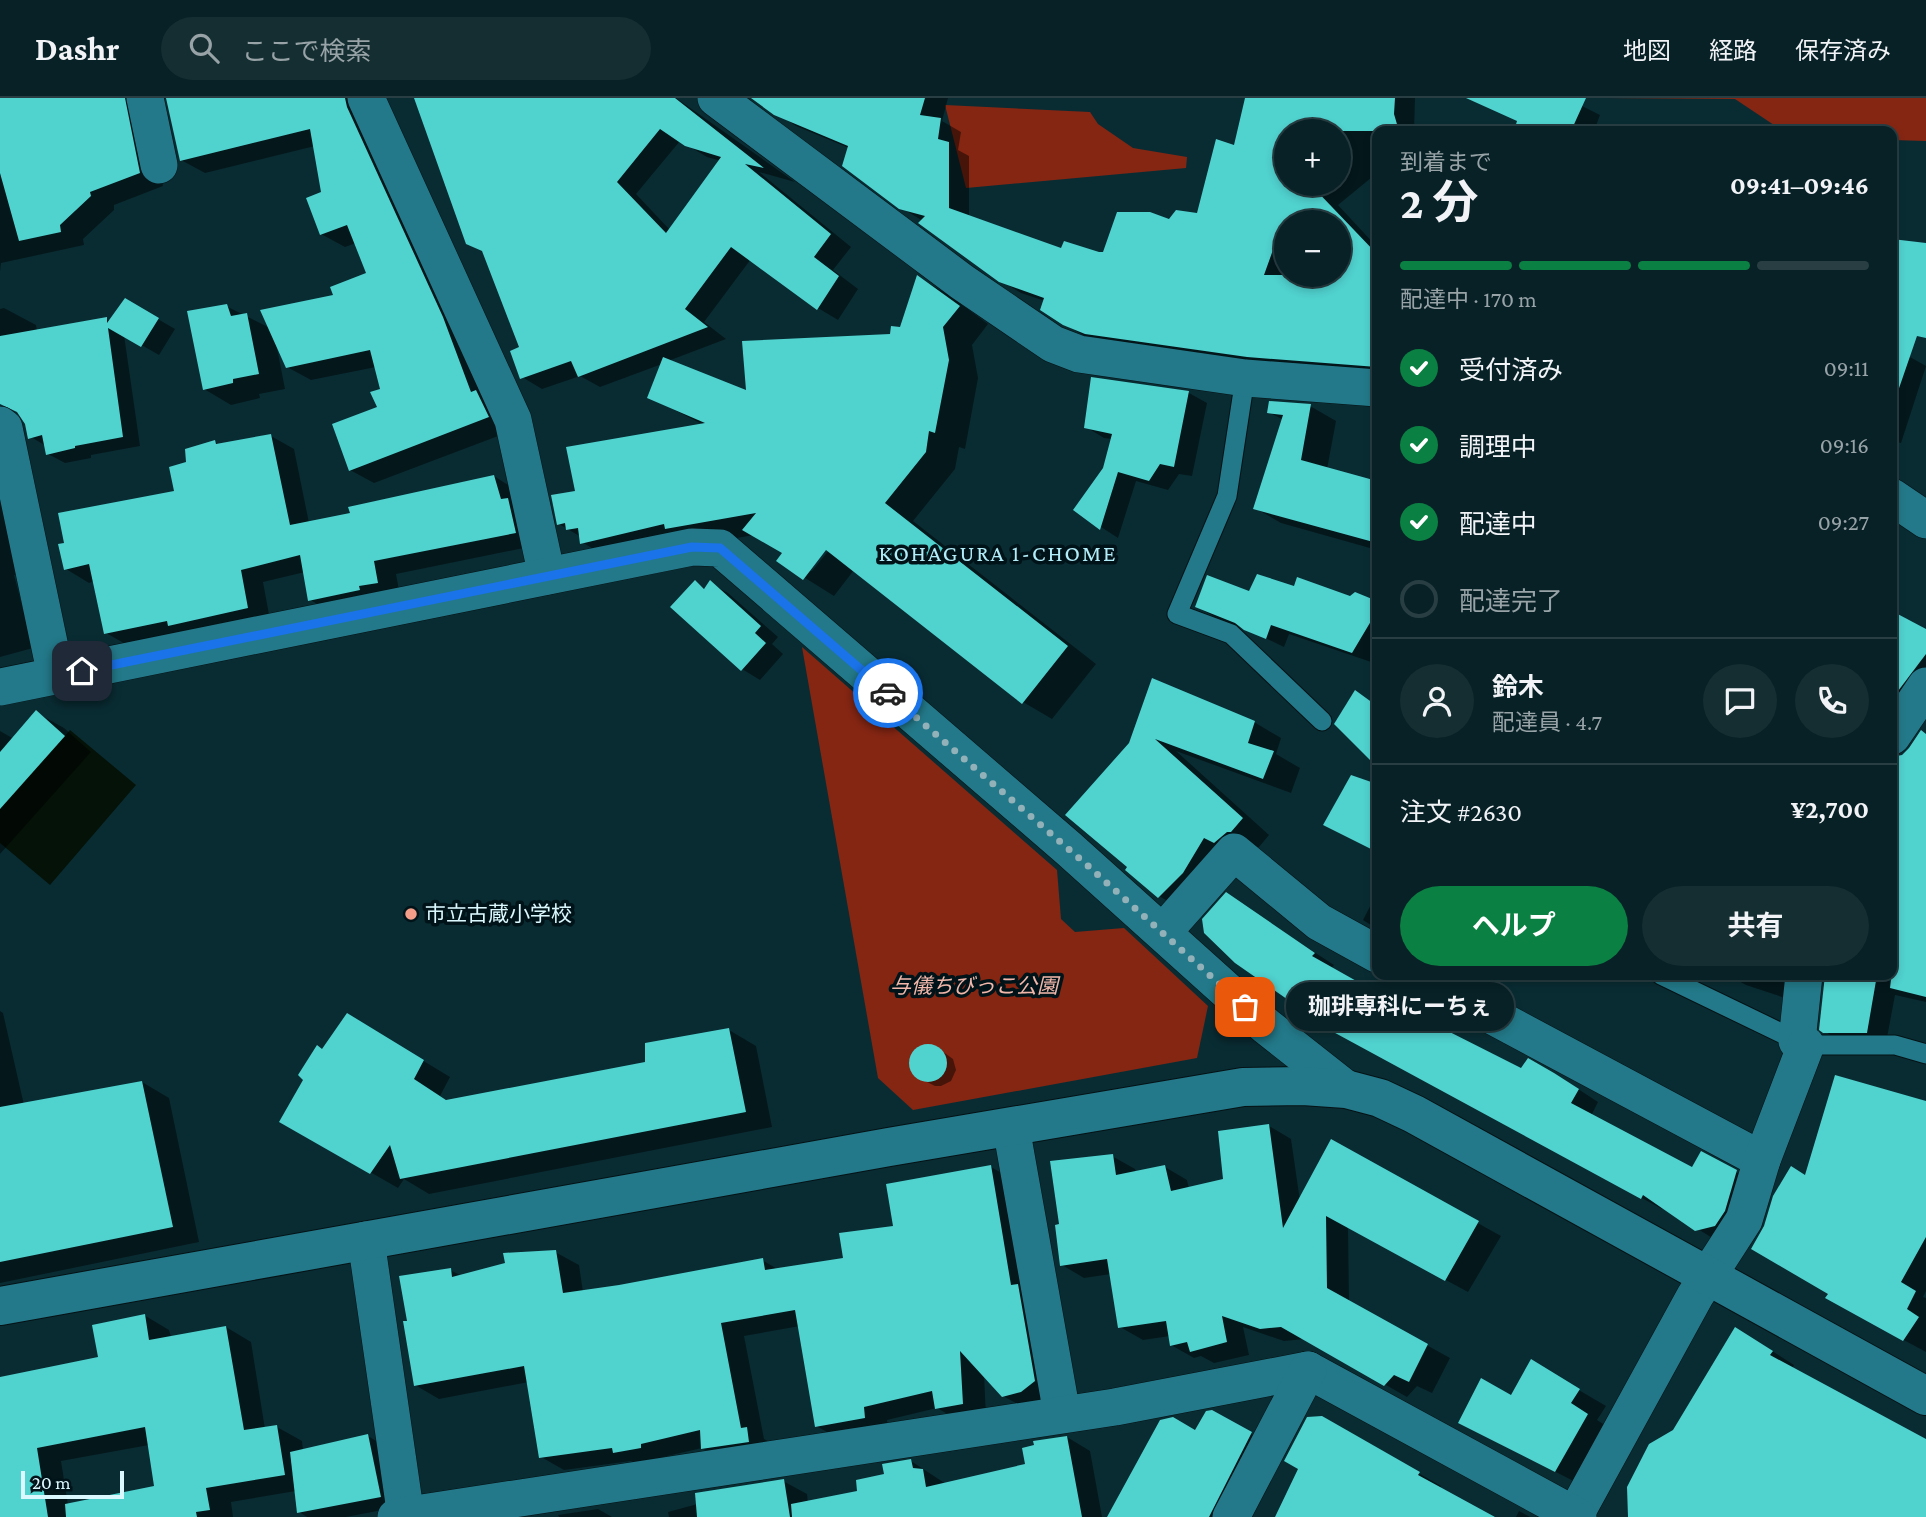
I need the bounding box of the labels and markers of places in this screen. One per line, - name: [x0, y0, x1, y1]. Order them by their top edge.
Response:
- pin: [52, 641, 112, 701]
- place label: 市立古蔵小学校: [425, 902, 572, 926]
- marker: 市立古蔵小学校: [403, 906, 419, 922]
- pin: [1215, 977, 1275, 1037]
- callout: 珈琲専科にーちぇ: [1287, 982, 1514, 1032]

